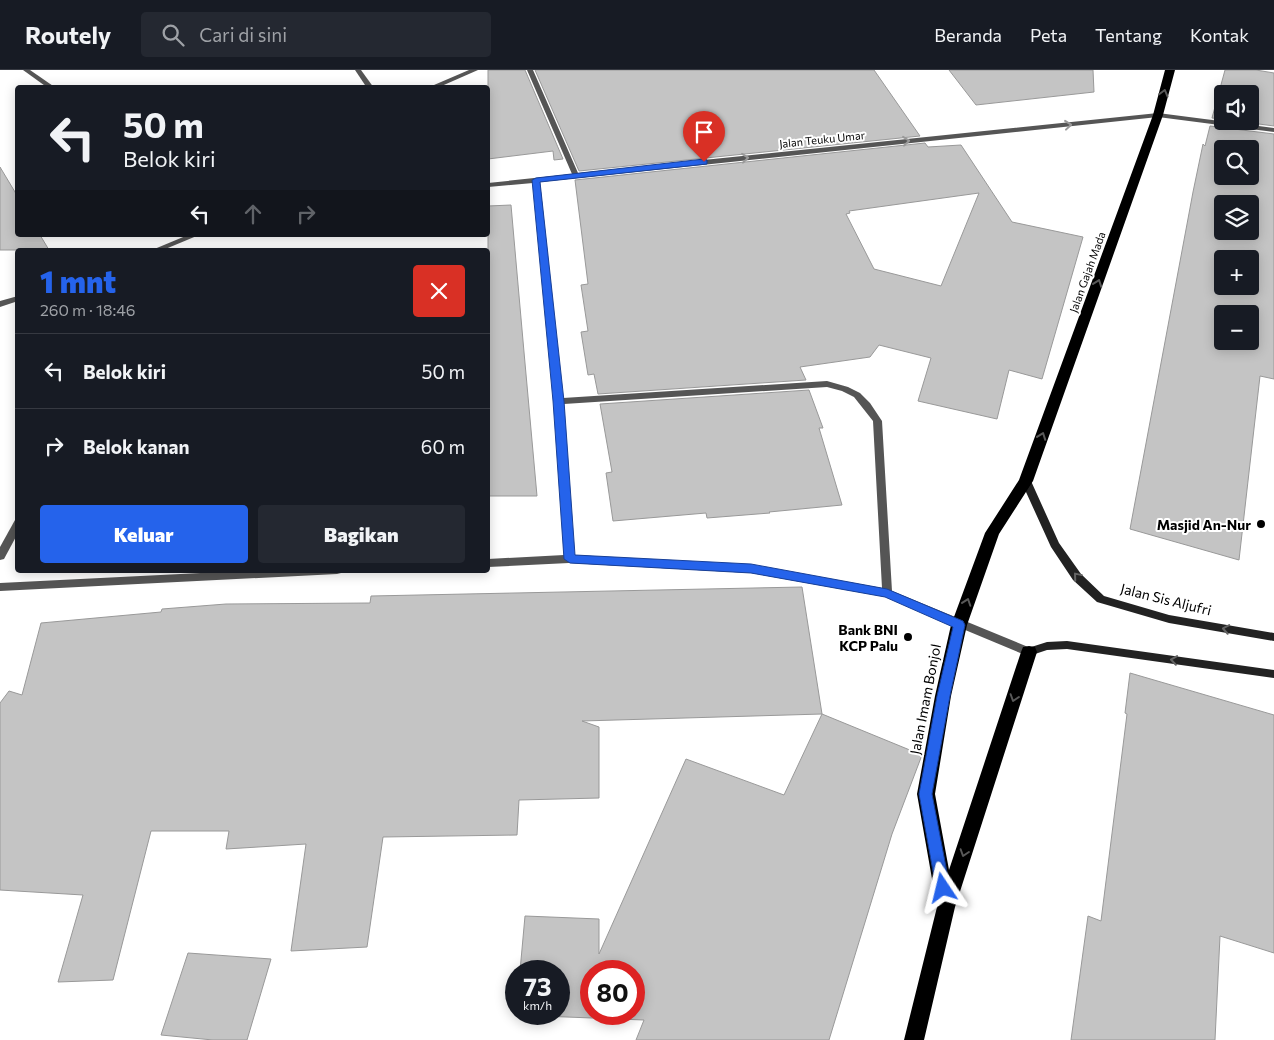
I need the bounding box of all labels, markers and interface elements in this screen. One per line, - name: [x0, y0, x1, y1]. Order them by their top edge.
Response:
- search box: [141, 12, 491, 57]
- text: Routely: [25, 20, 111, 49]
- icon: search: [159, 21, 187, 49]
- text: Cari di sini: [199, 23, 287, 46]
- text: Beranda: [934, 24, 1002, 46]
- text: Peta: [1030, 24, 1067, 46]
- text: Tentang: [1095, 24, 1162, 46]
- text: Kontak: [1190, 24, 1249, 46]
- map controls: [1214, 85, 1259, 350]
- button: sound: [1214, 85, 1259, 130]
- one-way arrow: [1158, 88, 1169, 97]
- text: 50 m: [123, 102, 204, 145]
- icon: left: [40, 105, 105, 170]
- pin: [683, 111, 725, 162]
- icon: arrive: [690, 118, 718, 146]
- one-way arrow: [1064, 119, 1072, 130]
- street label: Jalan Teuku Umar: [779, 128, 866, 151]
- one-way arrow: [903, 136, 911, 147]
- button: search: [1214, 140, 1259, 185]
- text: Belok kiri: [123, 145, 216, 172]
- one-way arrow: [741, 153, 749, 164]
- button: layers: [1214, 195, 1259, 240]
- icon: left: [186, 200, 214, 228]
- icon: ahead: [239, 200, 267, 228]
- icon: right: [292, 200, 320, 228]
- street label: Jalan Gajah Mada: [1066, 230, 1109, 314]
- button: +: [1214, 250, 1259, 295]
- text: 1 mnt: [40, 262, 116, 299]
- button: close: [413, 265, 465, 317]
- one-way arrow: [1092, 279, 1102, 288]
- text: 260 m · 18:46: [40, 300, 136, 319]
- button: −: [1214, 305, 1259, 350]
- icon: left: [40, 357, 68, 385]
- text: Belok kiri: [83, 360, 166, 383]
- text: 50 m: [421, 360, 465, 383]
- icon: right: [40, 432, 68, 460]
- one-way arrow: [1036, 432, 1046, 440]
- text: Belok kanan: [83, 435, 190, 458]
- text: 60 m: [421, 435, 465, 458]
- button: Keluar: [40, 505, 248, 563]
- button: Bagikan: [258, 505, 465, 563]
- place label: Masjid An-Nur: [1157, 516, 1251, 533]
- marker: Masjid An-Nur: [1255, 518, 1267, 530]
- one-way arrow: [1073, 572, 1082, 581]
- street label: Jalan Sis Aljufri: [1119, 579, 1213, 619]
- one-way arrow: [961, 598, 971, 607]
- place label: Bank BNI KCP Palu: [838, 621, 898, 654]
- one-way arrow: [1222, 624, 1230, 634]
- marker: Bank BNI KCP Palu: [902, 631, 914, 643]
- street label: Jalan Imam Bonjol: [906, 642, 944, 756]
- one-way arrow: [1169, 655, 1177, 666]
- one-way arrow: [1009, 693, 1019, 702]
- one-way arrow: [960, 848, 970, 856]
- position arrow: [916, 861, 968, 913]
- speed limit sign: 80: [580, 960, 645, 1025]
- text: 73: [523, 971, 552, 1001]
- text: km/h: [523, 998, 552, 1012]

